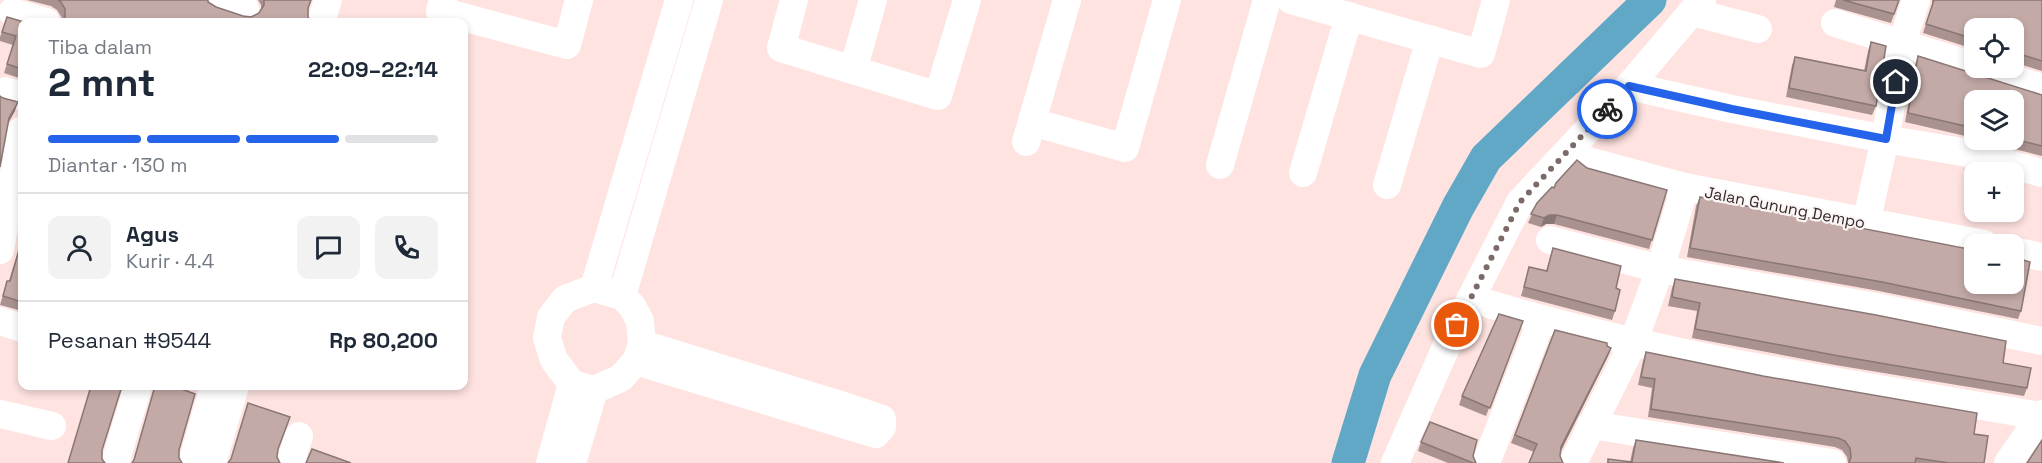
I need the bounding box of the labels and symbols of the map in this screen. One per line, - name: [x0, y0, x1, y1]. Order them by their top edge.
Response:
- pin: [1870, 56, 1921, 107]
- courier: [1577, 79, 1637, 139]
- street label: Jalan Gunung Dempo: [1703, 182, 1867, 233]
- pin: [1431, 299, 1482, 350]

